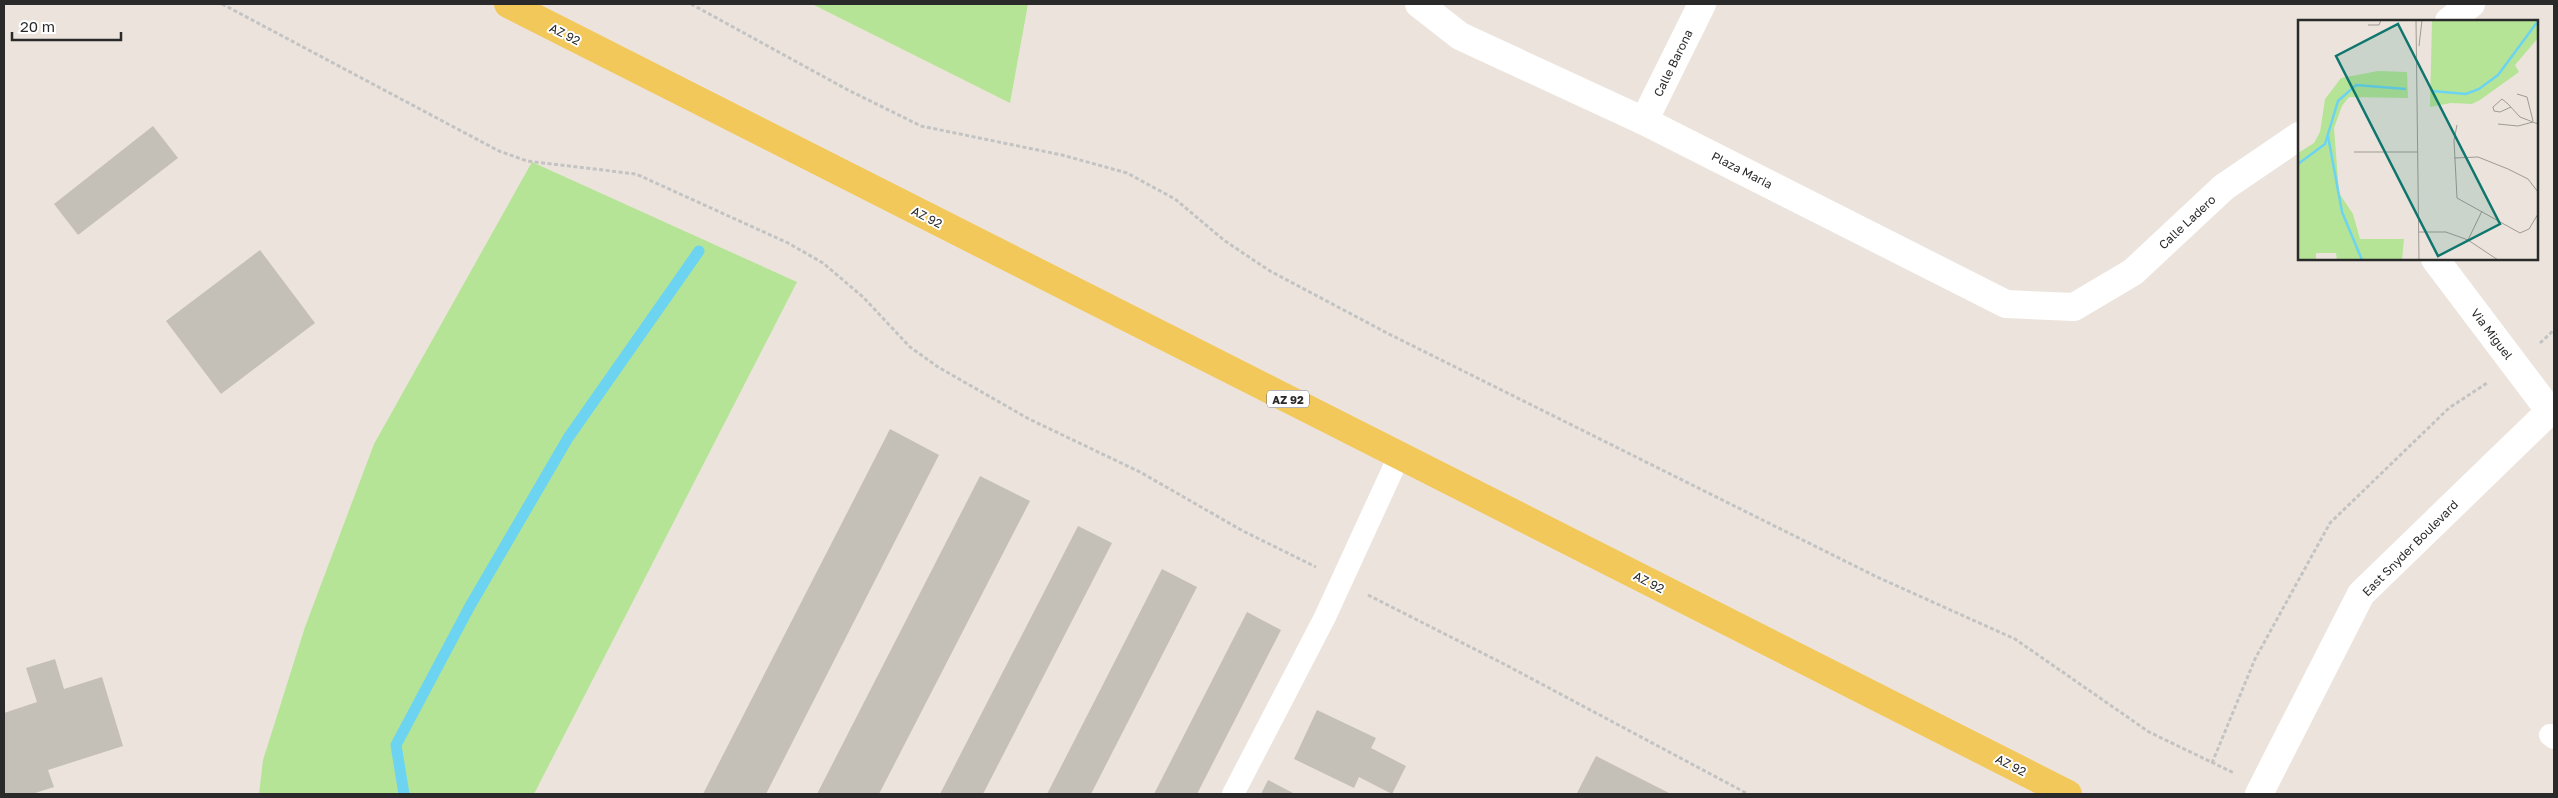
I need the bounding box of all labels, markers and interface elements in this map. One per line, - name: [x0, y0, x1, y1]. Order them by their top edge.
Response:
- scale bar: [12, 10, 121, 42]
- text: 20 m: [20, 17, 55, 35]
- street label: AZ 92: [547, 20, 583, 48]
- inset map: [2298, 20, 2538, 260]
- street label: Calle Barona: [1650, 27, 1696, 99]
- street label: Plaza Maria: [1709, 148, 1775, 192]
- street label: Calle Ladero: [2155, 192, 2219, 252]
- street label: AZ 92: [909, 203, 945, 231]
- street label: Via Miguel: [2468, 306, 2516, 363]
- road number: AZ 92: [1267, 390, 1309, 408]
- street label: East Snyder Boulevard: [2359, 497, 2461, 599]
- street label: AZ 92: [1631, 568, 1667, 596]
- street label: AZ 92: [1993, 751, 2029, 779]

